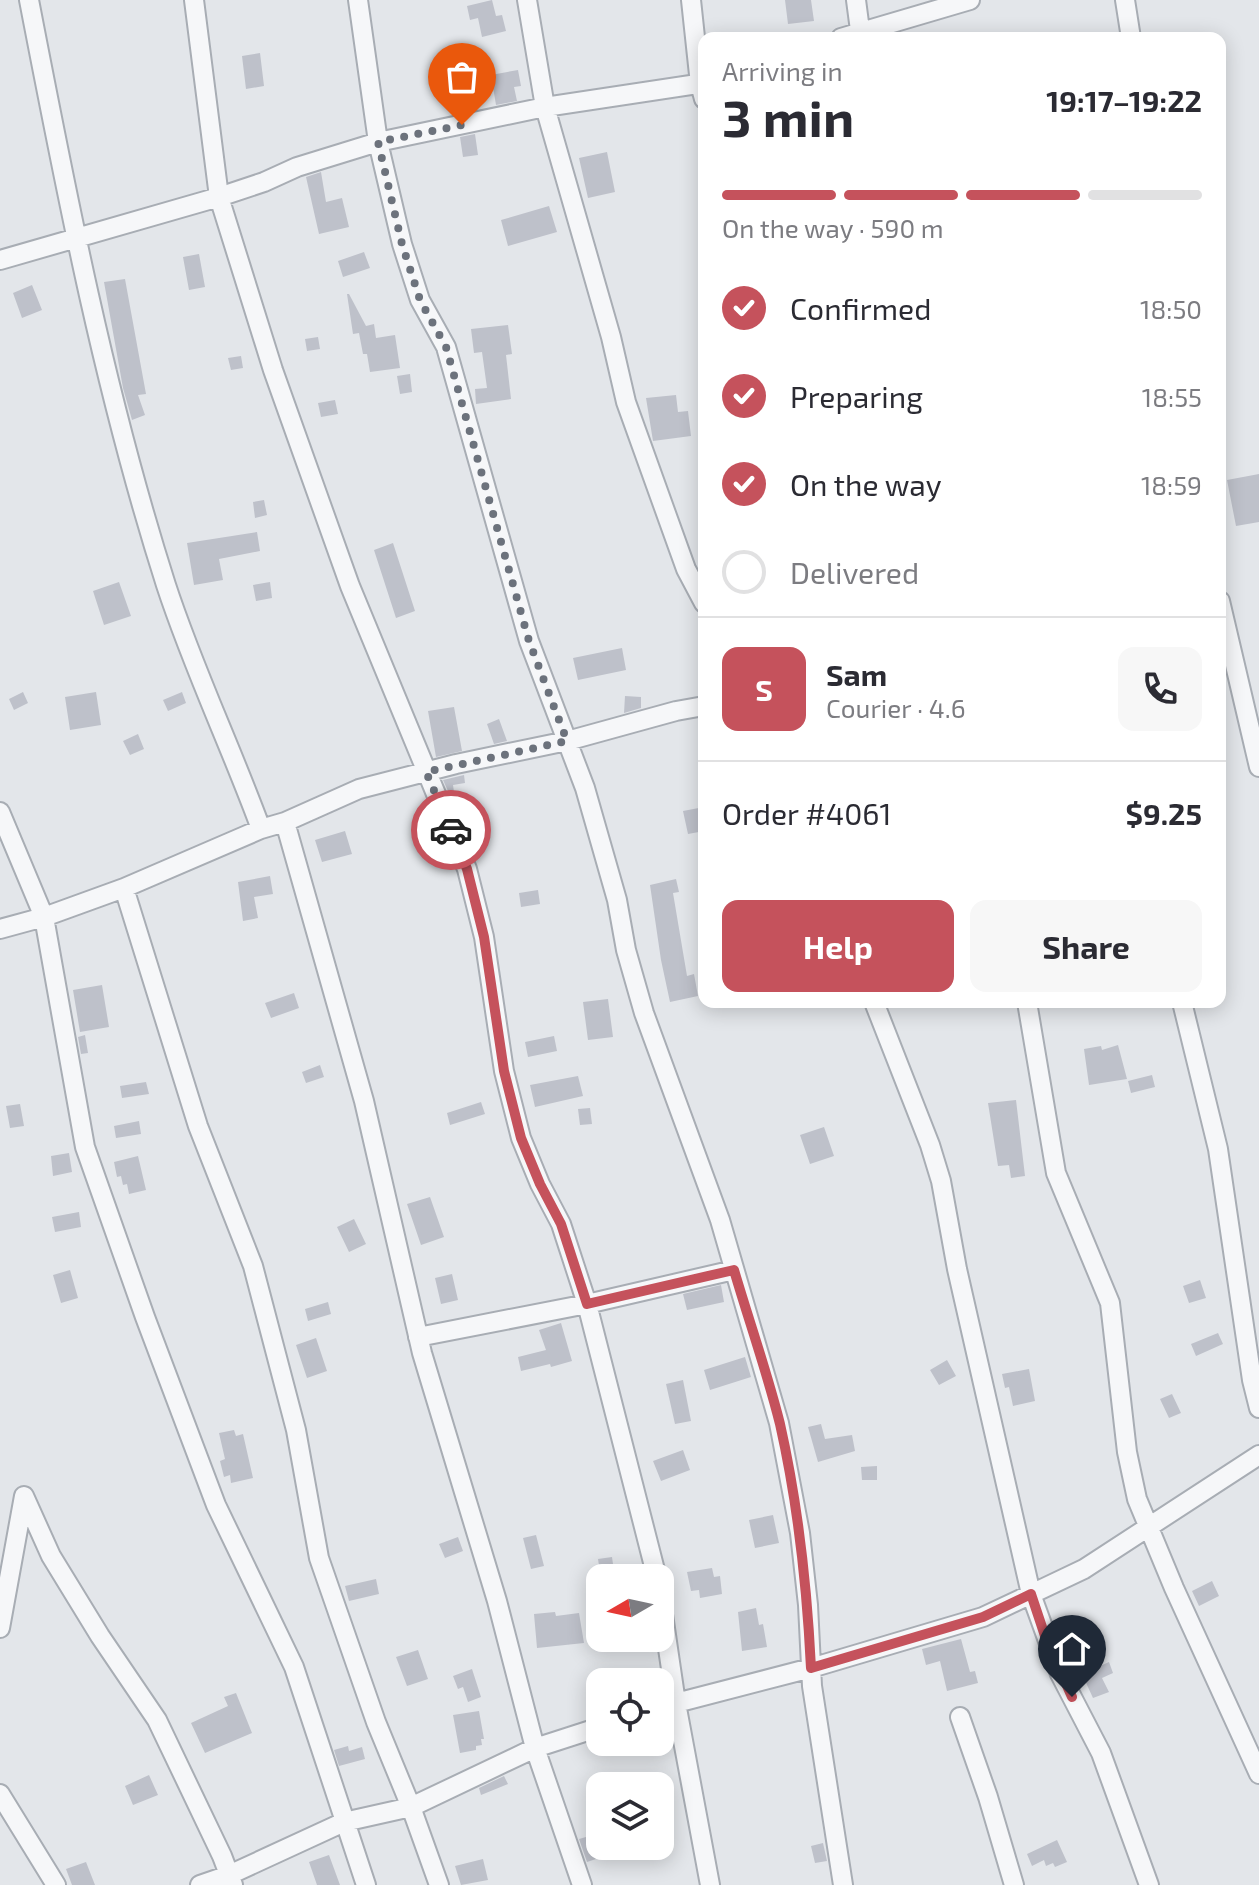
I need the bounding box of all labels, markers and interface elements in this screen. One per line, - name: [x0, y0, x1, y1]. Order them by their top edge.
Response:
- pin: [428, 43, 496, 125]
- icon: bag: [440, 55, 484, 99]
- text: Arriving in: [722, 55, 843, 86]
- text: 19:17–19:22: [1046, 82, 1202, 118]
- text: 3 min: [722, 85, 854, 147]
- text: On the way · 590 m: [722, 212, 944, 243]
- icon: check: [722, 286, 766, 330]
- text: Confirmed: [790, 290, 931, 326]
- text: 18:50: [1140, 293, 1202, 324]
- icon: check: [722, 374, 766, 418]
- text: Preparing: [790, 378, 923, 414]
- text: 18:55: [1142, 381, 1202, 412]
- icon: check: [722, 462, 766, 506]
- text: On the way: [790, 466, 942, 502]
- text: 18:59: [1141, 469, 1202, 500]
- text: Delivered: [790, 554, 919, 590]
- button: phone: [1118, 647, 1202, 731]
- text: Sam: [826, 656, 887, 692]
- text: S: [755, 671, 773, 707]
- text: Courier · 4.6: [826, 692, 966, 723]
- courier: [411, 790, 491, 870]
- text: Order #4061: [722, 795, 891, 831]
- text: $9.25: [1126, 795, 1202, 831]
- icon: car: [429, 808, 473, 852]
- button: Help: [722, 900, 954, 992]
- button: Share: [970, 900, 1202, 992]
- north arrow: [586, 1564, 674, 1652]
- map controls: [586, 1564, 674, 1860]
- pin: [1038, 1615, 1106, 1697]
- icon: home: [1050, 1627, 1094, 1671]
- button: locate: [586, 1668, 674, 1756]
- button: layers: [586, 1772, 674, 1860]

